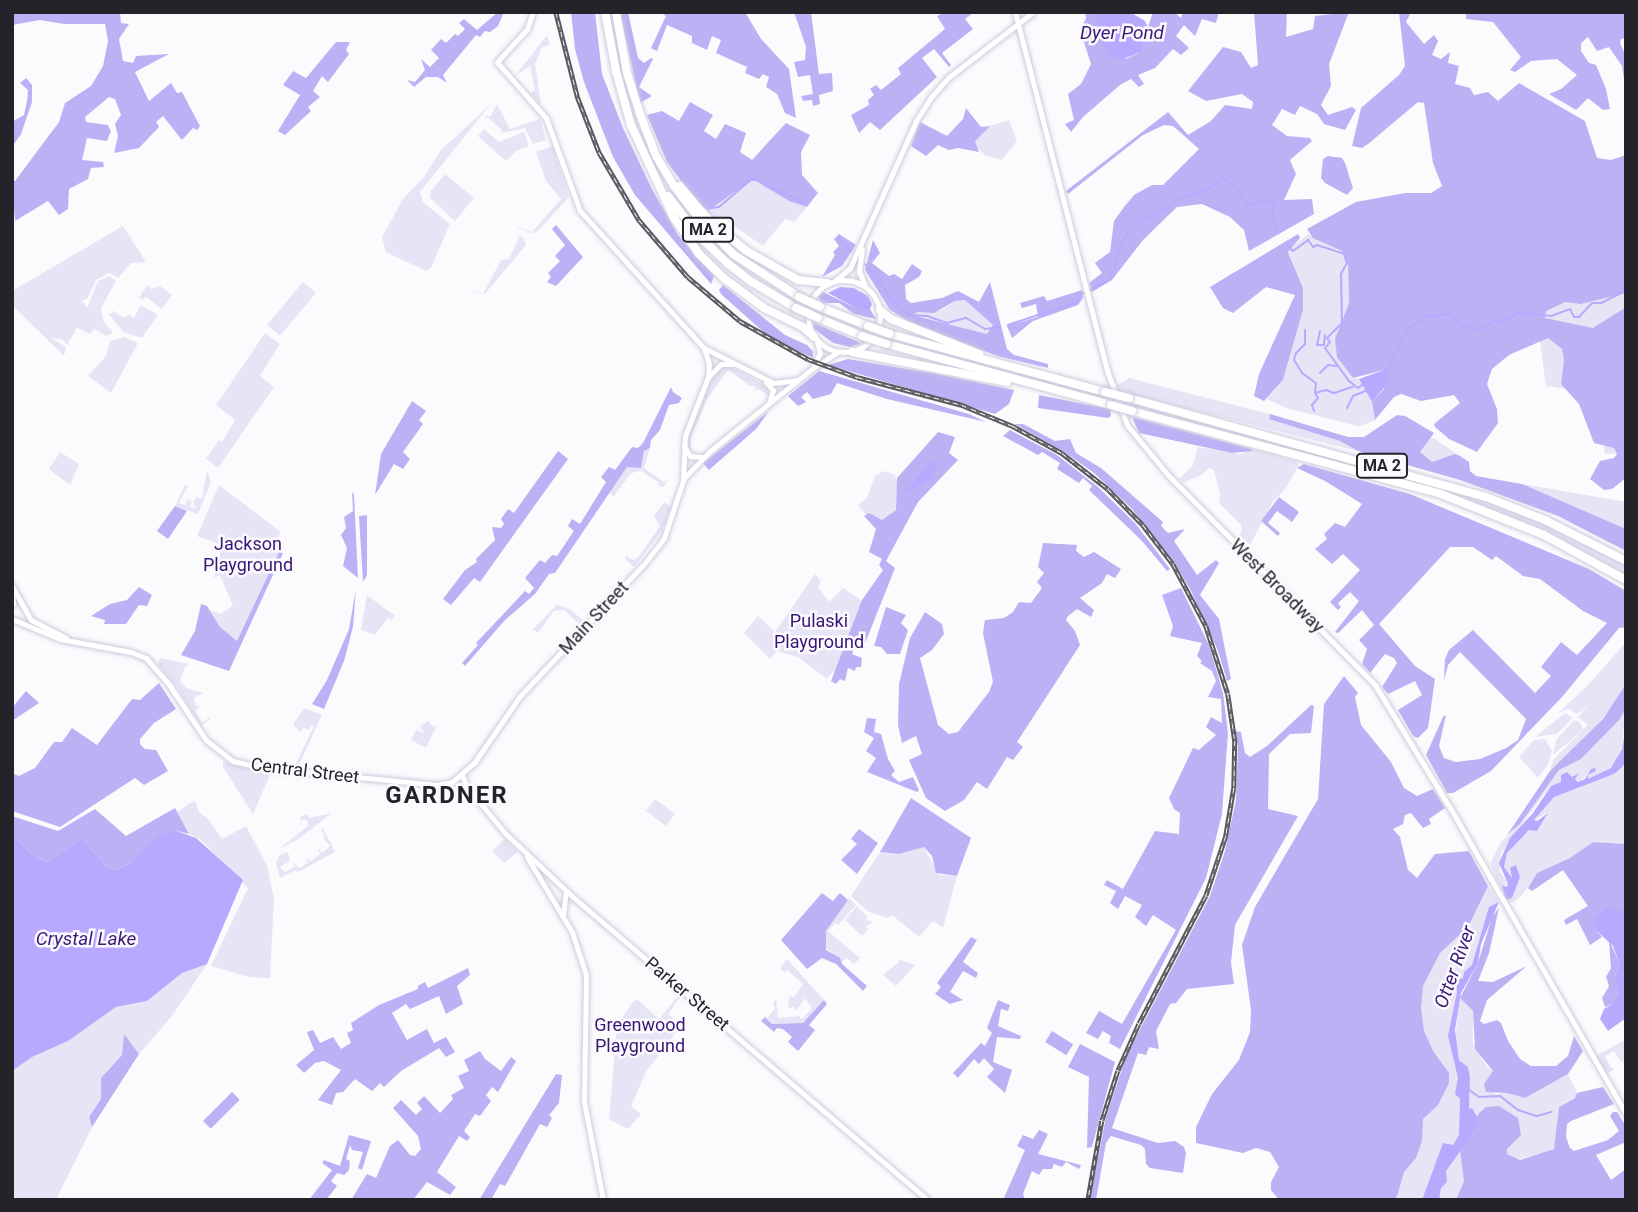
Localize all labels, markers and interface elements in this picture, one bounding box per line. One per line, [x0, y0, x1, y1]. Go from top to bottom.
water label: Dyer Pond [1080, 22, 1164, 44]
road number: MA 2 [682, 218, 734, 242]
road number: MA 2 [1356, 453, 1408, 478]
park label: Jackson Playground [203, 534, 293, 576]
street label: West Broadway [1226, 535, 1328, 637]
street label: Main Street [555, 577, 633, 659]
park label: Pulaski Playground [774, 611, 864, 654]
street label: Central Street [250, 754, 360, 788]
district label: GARDNER [386, 782, 508, 810]
water label: Otter River [1430, 923, 1480, 1011]
water label: Crystal Lake [36, 928, 136, 950]
street label: Parker Street [640, 952, 734, 1036]
park label: Greenwood Playground [594, 1015, 686, 1058]

